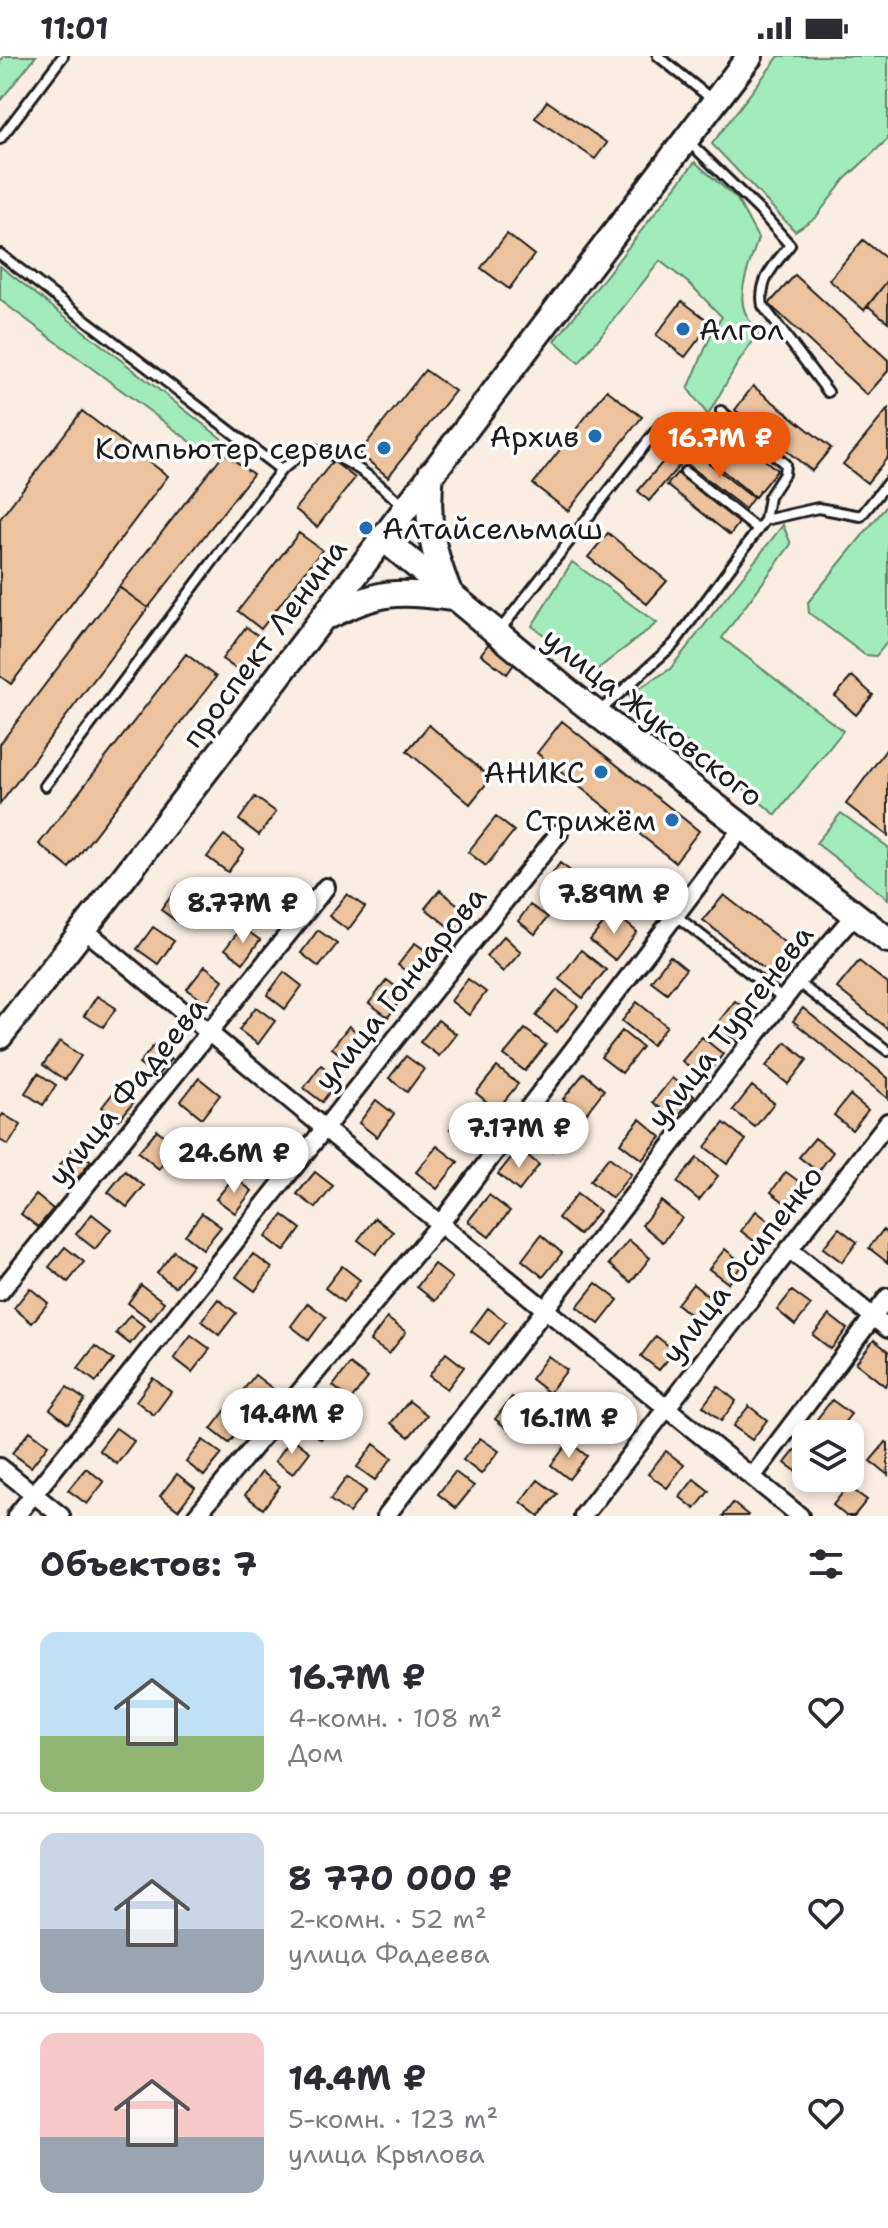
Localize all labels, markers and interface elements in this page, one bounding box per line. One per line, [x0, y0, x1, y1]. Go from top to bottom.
text: 11:01 [40, 8, 109, 49]
place label: Алгол [699, 309, 784, 350]
marker: Алгол [674, 320, 692, 338]
pin: 16.7M ₽ [646, 412, 794, 480]
place label: Архив [489, 416, 579, 457]
text: 16.7M ₽ [667, 420, 773, 455]
marker: Архив [586, 427, 604, 445]
place label: Компьютер сервис [95, 428, 368, 469]
marker: Компьютер сервис [375, 439, 393, 457]
place label: Алтайсельмаш [382, 508, 603, 549]
marker: Алтайсельмаш [357, 519, 375, 537]
street label: проспект Ленина [172, 530, 356, 756]
street label: улица Жуковского [534, 618, 772, 816]
place label: АНИКС [484, 752, 585, 793]
marker: АНИКС [592, 763, 610, 781]
place label: Стрижём [525, 800, 656, 841]
marker: Стрижём [663, 811, 681, 829]
pin: 7.89M ₽ [540, 868, 688, 936]
text: 7.89M ₽ [558, 876, 670, 911]
pin: 8.77M ₽ [169, 877, 317, 945]
street label: улица Гончарова [305, 877, 496, 1099]
text: 8.77M ₽ [187, 885, 299, 920]
street label: улица Тургенева [637, 915, 823, 1136]
street label: улица Фадеева [38, 987, 216, 1194]
pin: 7.17M ₽ [445, 1102, 593, 1170]
text: 7.17M ₽ [467, 1110, 571, 1145]
pin: 24.6M ₽ [160, 1127, 308, 1195]
text: 24.6M ₽ [178, 1135, 290, 1170]
street label: улица Осипенко [652, 1156, 832, 1372]
pin: 14.4M ₽ [218, 1388, 366, 1456]
pin: 16.1M ₽ [495, 1392, 643, 1460]
text: 14.4M ₽ [239, 1396, 345, 1431]
text: 16.1M ₽ [519, 1400, 619, 1435]
map controls [792, 1420, 864, 1492]
button: layers [792, 1420, 864, 1492]
text: Объектов: 7 [40, 1541, 257, 1587]
icon: filters [804, 1542, 848, 1586]
text: 16.7M ₽ [288, 1654, 426, 1700]
icon: home [104, 1664, 200, 1760]
icon: heart [804, 1690, 848, 1734]
text: 4-комн. · 108 m² [288, 1700, 502, 1735]
text: Дом [288, 1735, 343, 1770]
text: 8 770 000 ₽ [288, 1855, 512, 1901]
icon: home [104, 1865, 200, 1961]
icon: heart [804, 1891, 848, 1935]
text: 2-комн. · 52 m² [288, 1901, 487, 1936]
text: улица Фадеева [288, 1936, 490, 1971]
text: 14.4M ₽ [288, 2055, 427, 2101]
icon: home [104, 2065, 200, 2161]
icon: heart [804, 2091, 848, 2135]
text: 5-комн. · 123 m² [288, 2101, 498, 2136]
text: улица Крылова [288, 2136, 485, 2171]

